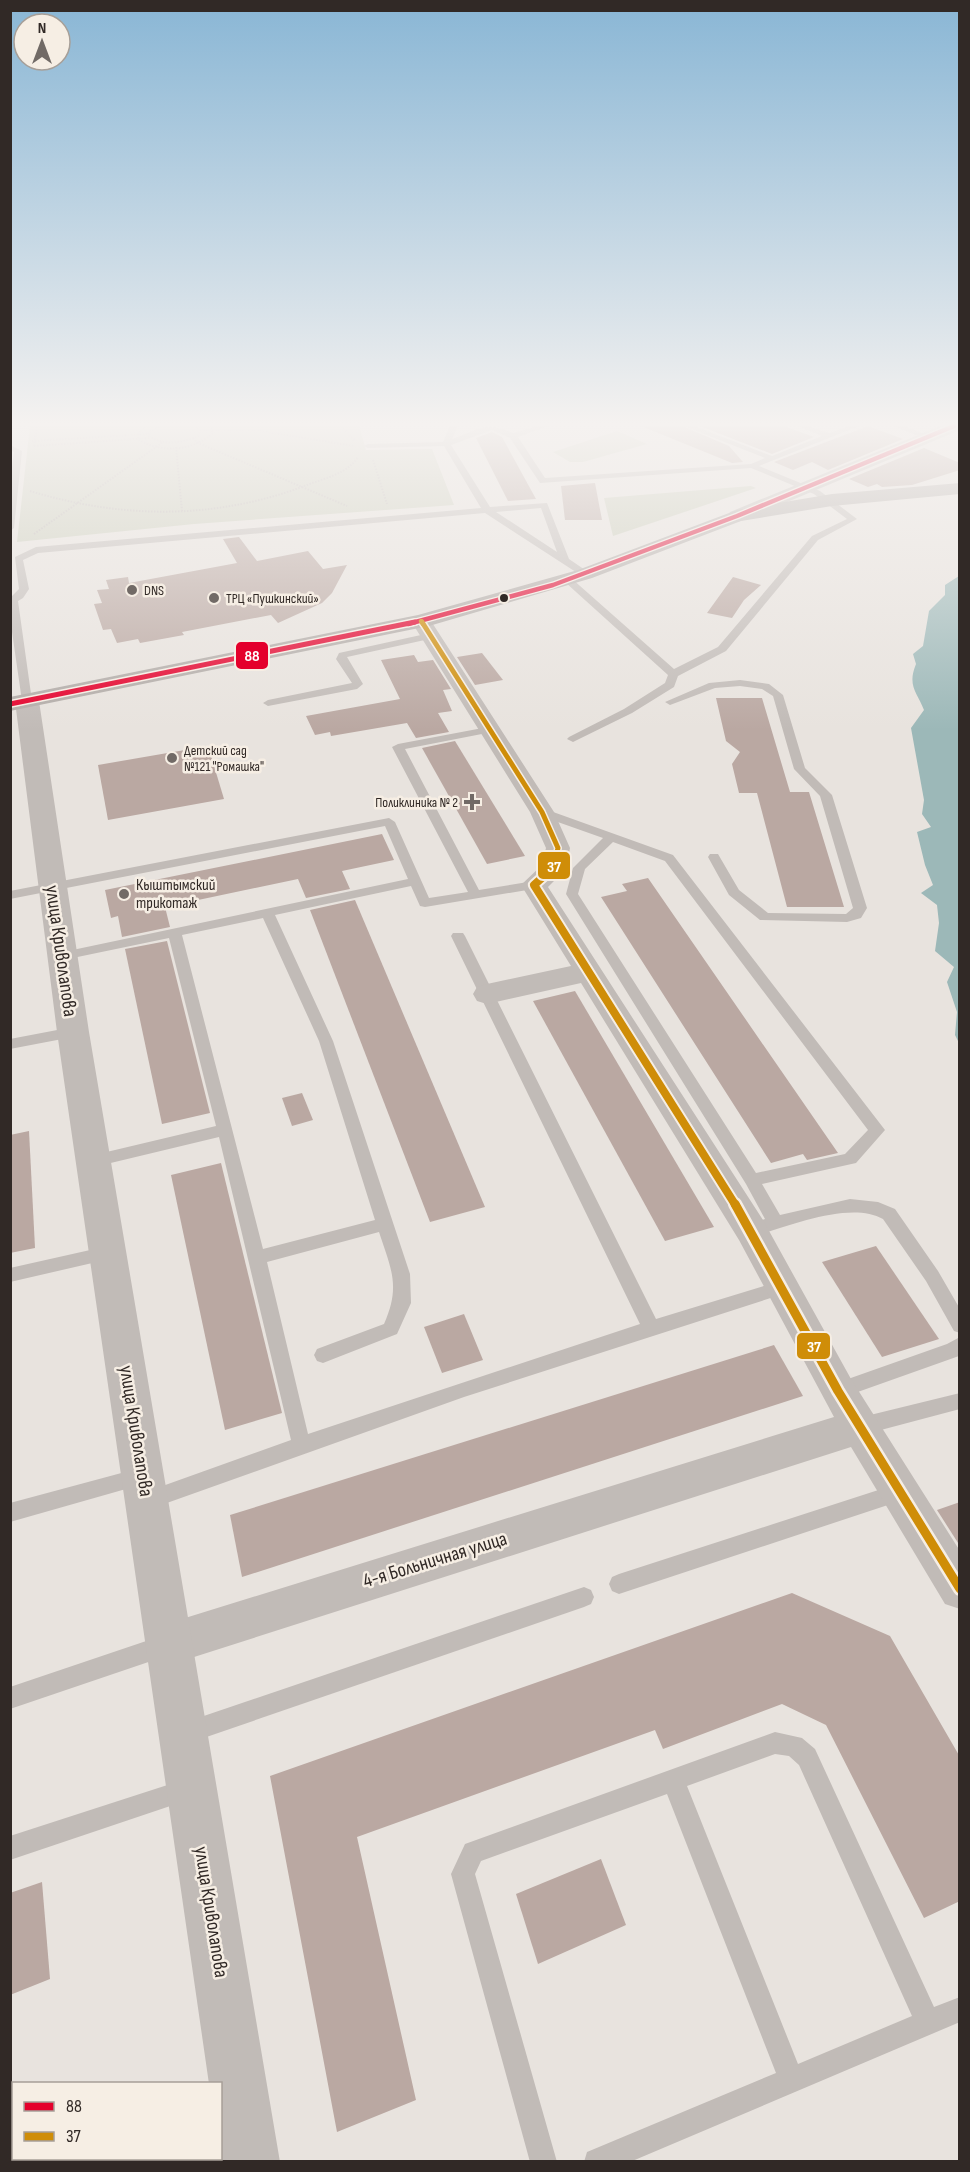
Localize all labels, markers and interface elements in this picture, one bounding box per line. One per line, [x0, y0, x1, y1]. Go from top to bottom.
north arrow [12, 12, 72, 72]
text: N [38, 19, 46, 38]
place label: DNS [144, 582, 164, 599]
marker: DNS [125, 583, 139, 597]
place label: ТРЦ «Пушкинский» [226, 590, 319, 607]
marker: ТРЦ «Пушкинский» [207, 591, 221, 605]
unlabelled marker [498, 592, 510, 604]
line badge: 88 [235, 641, 269, 670]
text: 88 [244, 647, 260, 666]
place label: Детский сад №121 "Ромашка" [184, 742, 264, 775]
marker: Детский сад №121 "Ромашка" [165, 751, 179, 765]
marker: Поликлиника № 2 [463, 793, 481, 811]
place label: Поликлиника № 2 [375, 794, 458, 811]
line badge: 37 [537, 851, 571, 880]
text: 37 [547, 858, 561, 877]
place label: Кыштымский трикотаж [136, 876, 215, 913]
street label: улица Криволапова [40, 884, 82, 1018]
marker: Кыштымский трикотаж [117, 887, 131, 901]
line badge: 37 [796, 1332, 831, 1360]
text: 37 [807, 1338, 821, 1357]
street label: улица Криволапова [114, 1364, 158, 1498]
street label: 4-я Больничная улица [360, 1527, 510, 1593]
street label: улица Криволапова [189, 1845, 233, 1979]
legend [12, 2082, 222, 2160]
text: 88 [66, 2096, 82, 2117]
text: 37 [66, 2126, 82, 2147]

